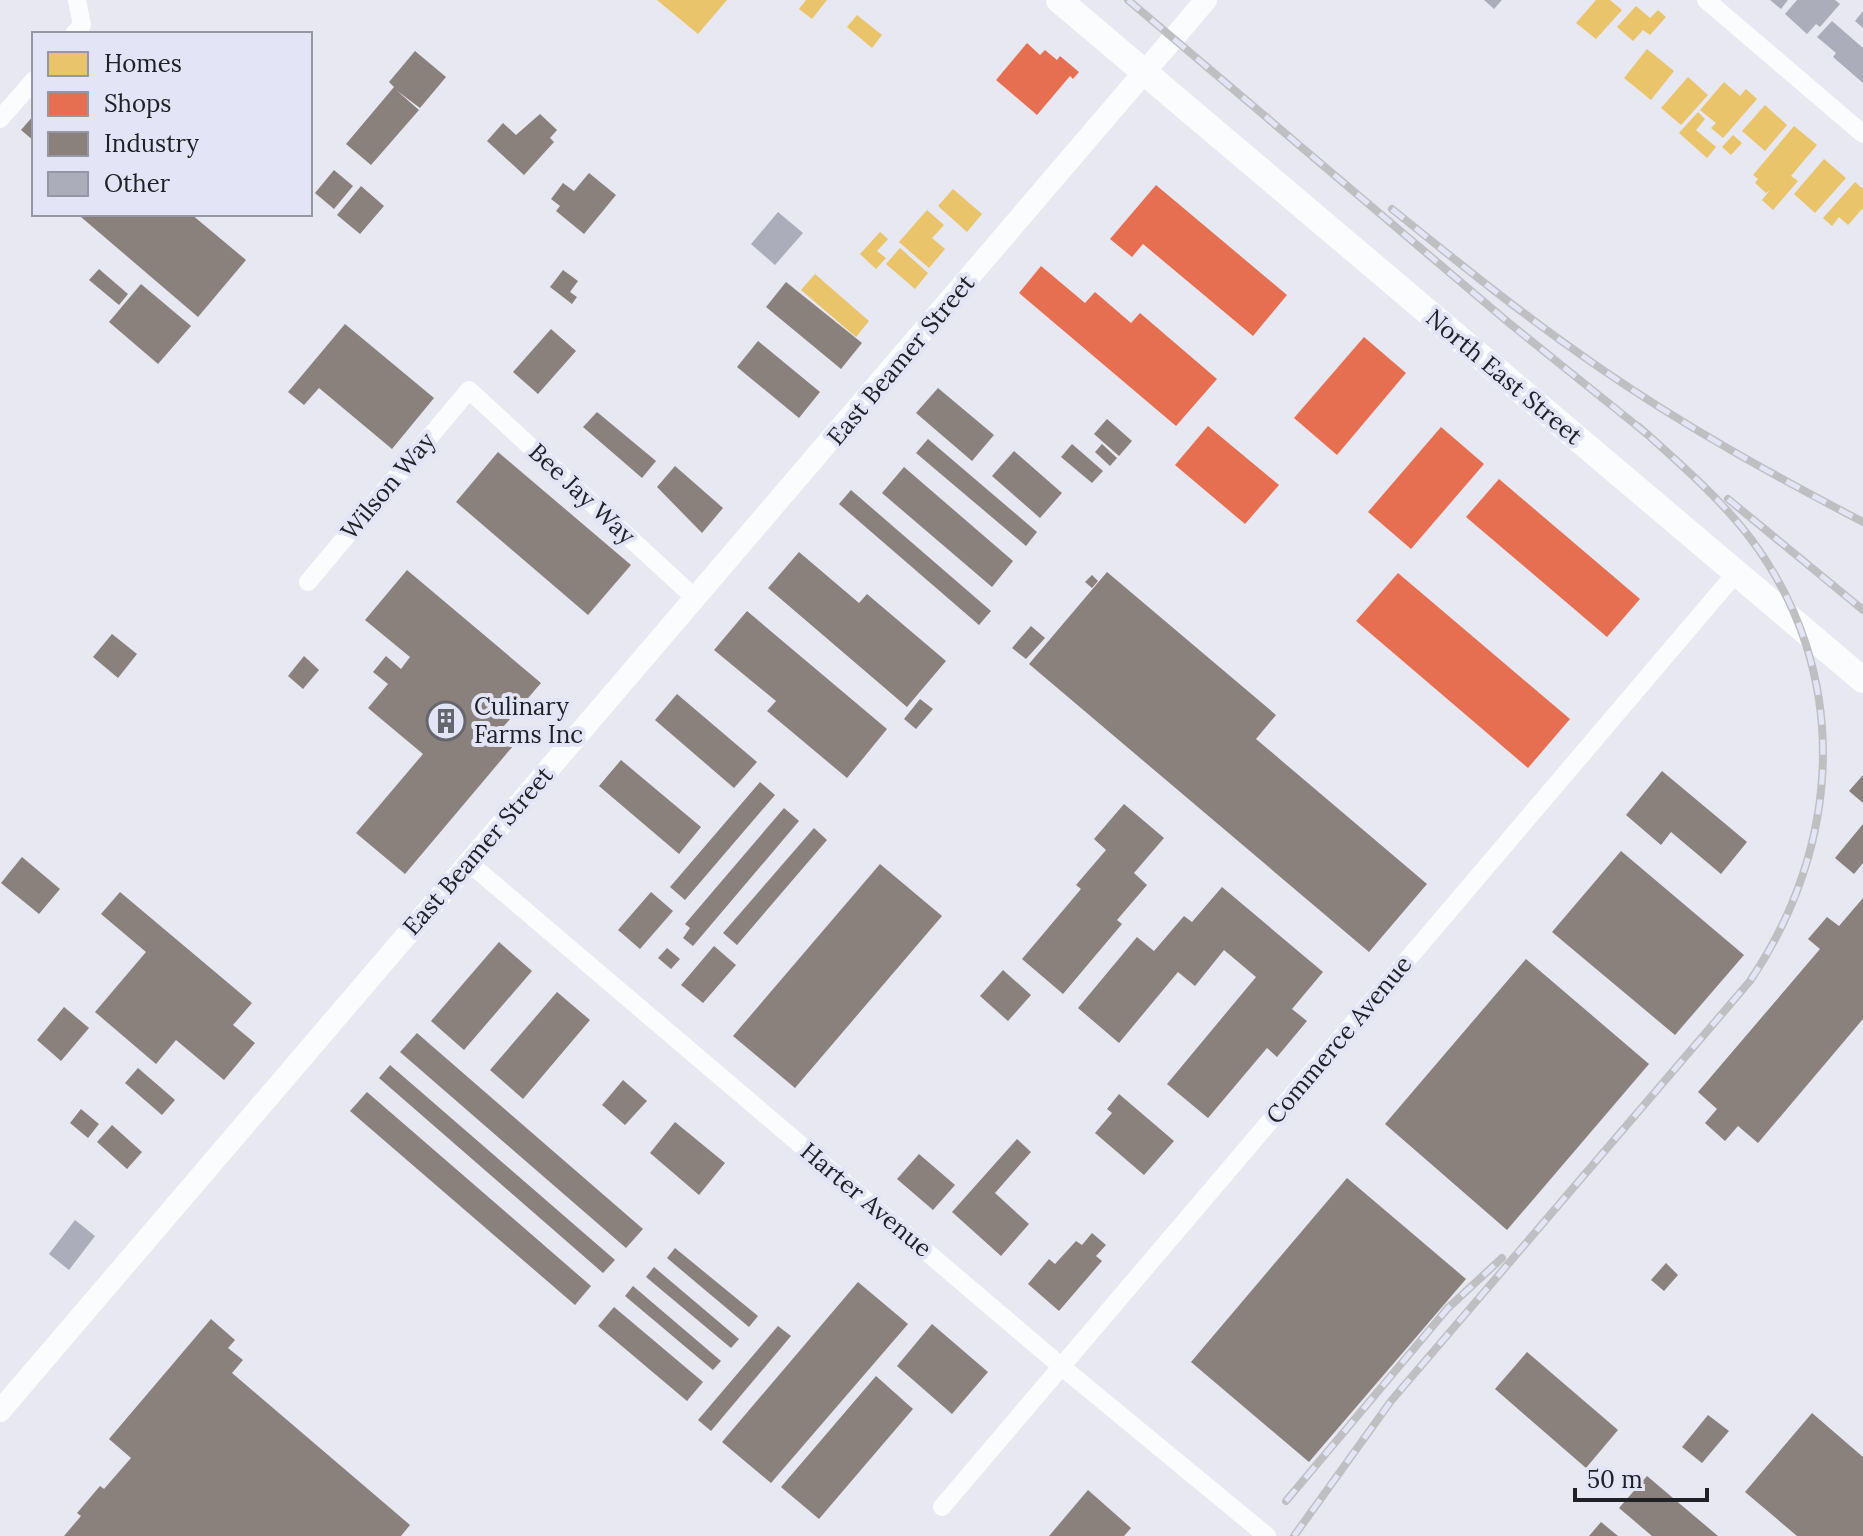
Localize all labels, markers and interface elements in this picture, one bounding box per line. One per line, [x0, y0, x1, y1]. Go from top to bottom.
legend [32, 32, 312, 216]
text: Homes [104, 48, 182, 79]
text: Shops [104, 88, 171, 119]
text: Industry [104, 128, 199, 159]
text: Other [104, 168, 171, 199]
street label: East Beamer Street [820, 267, 982, 451]
street label: North East Street [1420, 302, 1589, 452]
street label: Wilson Way [334, 425, 442, 546]
street label: Bee Jay Way [523, 436, 642, 551]
place label: Culinary Farms Inc [474, 691, 583, 750]
building icon: Culinary Farms Inc [425, 700, 467, 742]
street label: East Beamer Street [396, 759, 560, 941]
street label: Commerce Avenue [1259, 949, 1418, 1130]
street label: Harter Avenue [794, 1136, 938, 1264]
scale bar [1575, 1452, 1707, 1502]
text: 50 m [1587, 1464, 1643, 1495]

